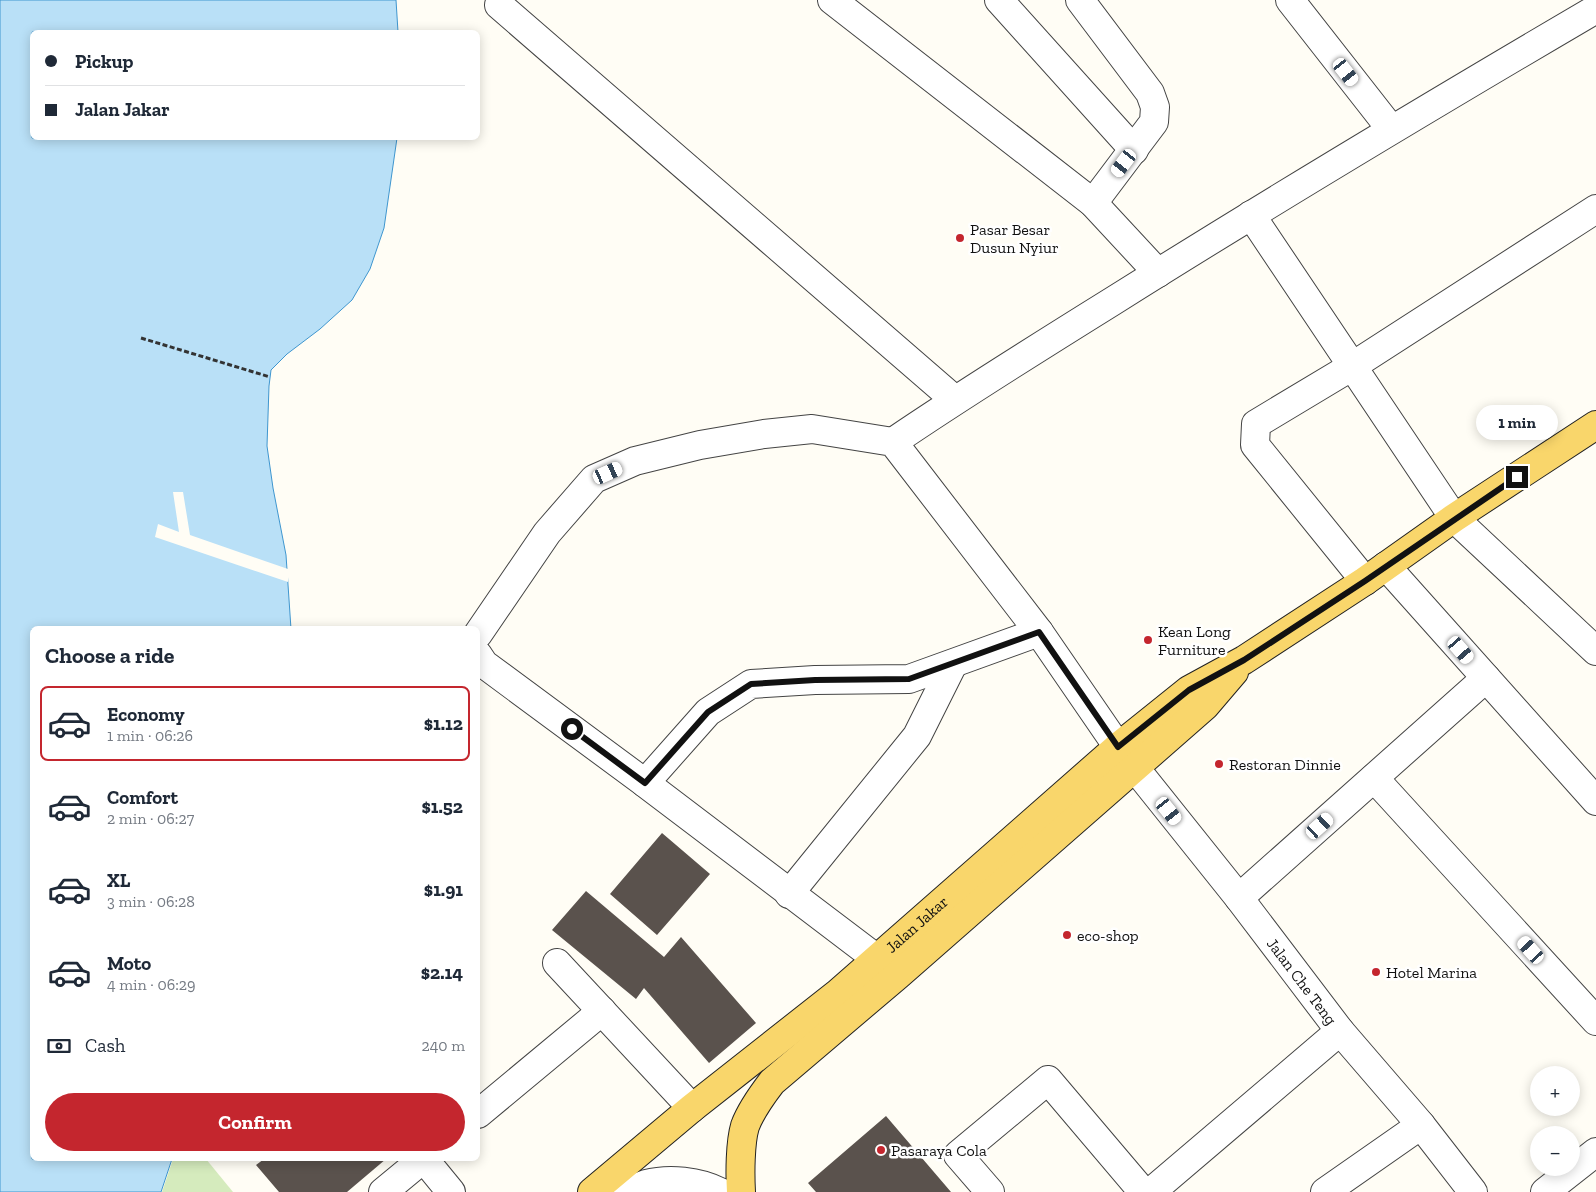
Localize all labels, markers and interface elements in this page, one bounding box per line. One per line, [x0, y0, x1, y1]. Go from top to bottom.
text: Pickup [75, 50, 133, 73]
car [1330, 56, 1361, 88]
text: Jalan Jakar [75, 98, 170, 121]
car [1108, 147, 1139, 179]
place label: Pasar Besar Dusun Nyiur [970, 220, 1059, 257]
marker: Pasar Besar Dusun Nyiur [954, 232, 966, 244]
callout: 1 min [1476, 404, 1558, 440]
text: 1 min [1498, 413, 1536, 432]
car [591, 460, 624, 486]
route end [1506, 466, 1528, 488]
place label: Kean Long Furniture [1158, 622, 1231, 659]
marker: Kean Long Furniture [1142, 634, 1154, 646]
car [1445, 634, 1476, 666]
text: Choose a ride [45, 642, 175, 669]
icon: car [47, 701, 92, 746]
text: Economy [107, 703, 185, 726]
text: $1.12 [424, 712, 463, 735]
route start [561, 718, 583, 740]
text: 1 min · 06:26 [107, 726, 193, 745]
place label: Restoran Dinnie [1229, 755, 1341, 774]
marker: Restoran Dinnie [1213, 758, 1225, 770]
icon: car [47, 784, 92, 829]
text: Comfort [107, 786, 178, 809]
text: $1.52 [422, 795, 463, 818]
car [1153, 795, 1184, 827]
text: 2 min · 06:27 [107, 809, 194, 828]
car [1303, 810, 1336, 842]
icon: car [47, 867, 92, 912]
text: XL [107, 869, 130, 892]
text: $1.91 [424, 878, 463, 901]
street label: Jalan Jakar [882, 891, 952, 956]
text: 3 min · 06:28 [107, 892, 195, 911]
place label: eco-shop [1077, 926, 1139, 945]
marker: eco-shop [1061, 929, 1073, 941]
street label: Jalan Che Teng [1263, 934, 1341, 1029]
car [1515, 934, 1546, 966]
icon: car [47, 950, 92, 995]
text: Moto [107, 952, 151, 975]
text: $2.14 [421, 961, 463, 984]
place label: Hotel Marina [1386, 963, 1477, 982]
marker: Hotel Marina [1370, 966, 1382, 978]
text: 4 min · 06:29 [107, 975, 196, 994]
icon: cash [45, 1032, 73, 1060]
text: Cash [85, 1034, 125, 1057]
text: 240 m [421, 1036, 465, 1055]
map controls [1530, 1066, 1580, 1176]
button: + [1530, 1066, 1580, 1116]
button: Confirm [45, 1093, 465, 1151]
button: − [1530, 1126, 1580, 1176]
place label: Pasaraya Cola [891, 1141, 987, 1160]
marker: Pasaraya Cola [875, 1144, 887, 1156]

